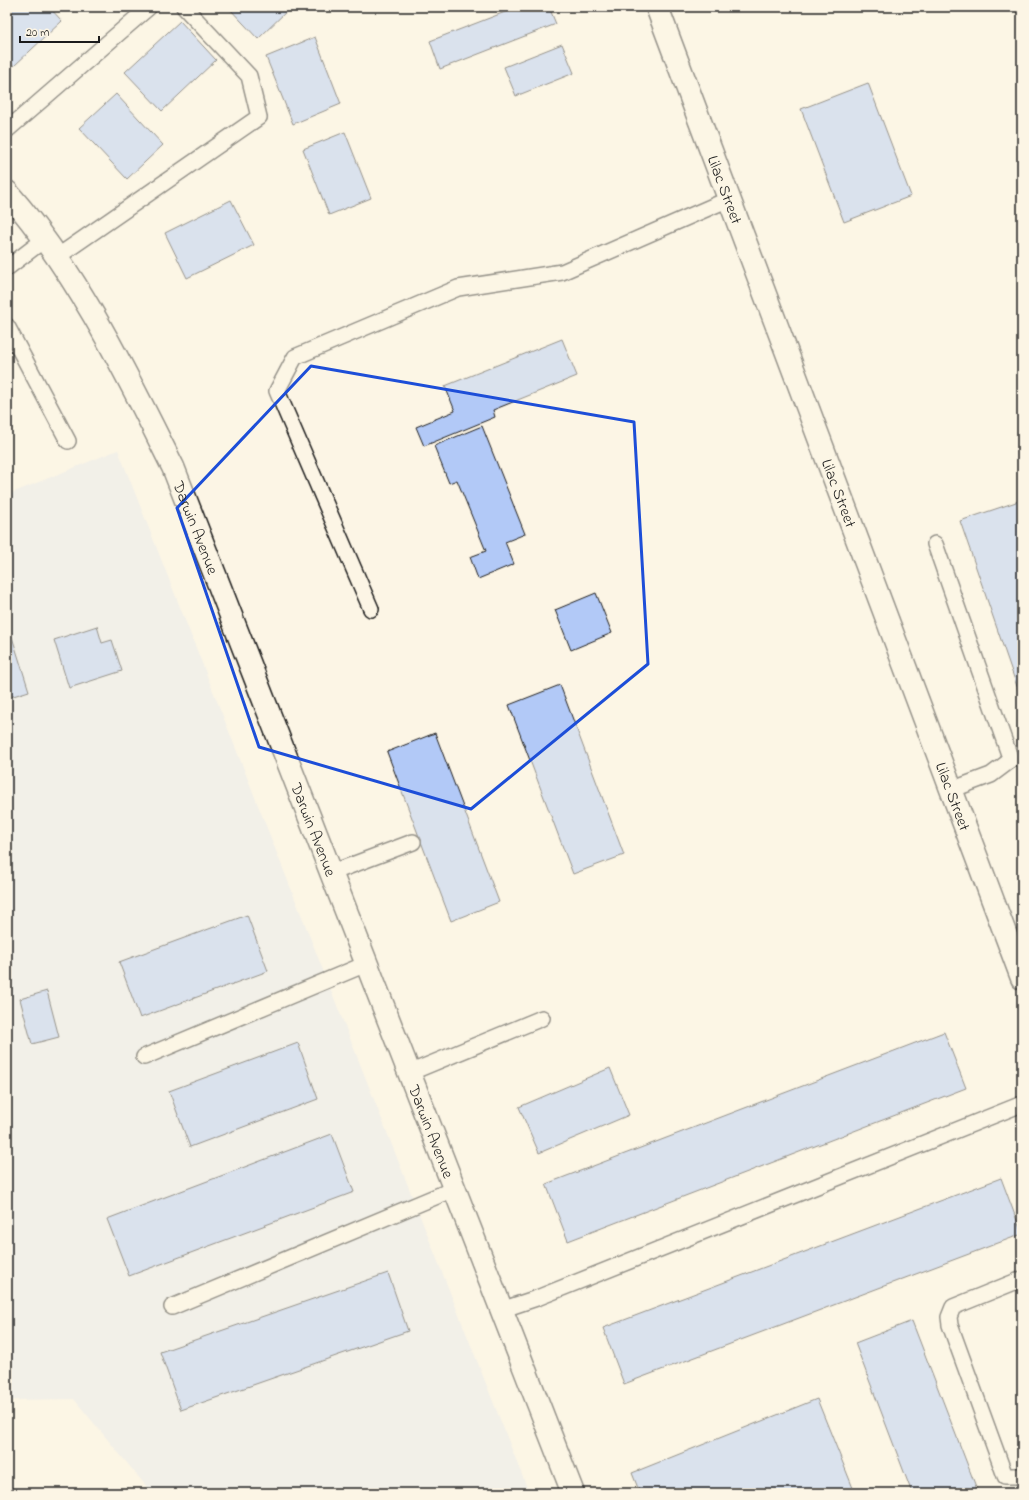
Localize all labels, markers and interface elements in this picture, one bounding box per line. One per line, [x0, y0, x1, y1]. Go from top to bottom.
scale bar [20, 18, 99, 44]
text: 20 m [26, 24, 49, 42]
street label: Lilac Street [700, 152, 748, 229]
street label: Lilac Street [814, 456, 862, 532]
street label: Darwin Avenue [165, 477, 224, 579]
street label: Lilac Street [928, 759, 976, 835]
street label: Darwin Avenue [283, 779, 342, 881]
street label: Darwin Avenue [401, 1081, 459, 1183]

